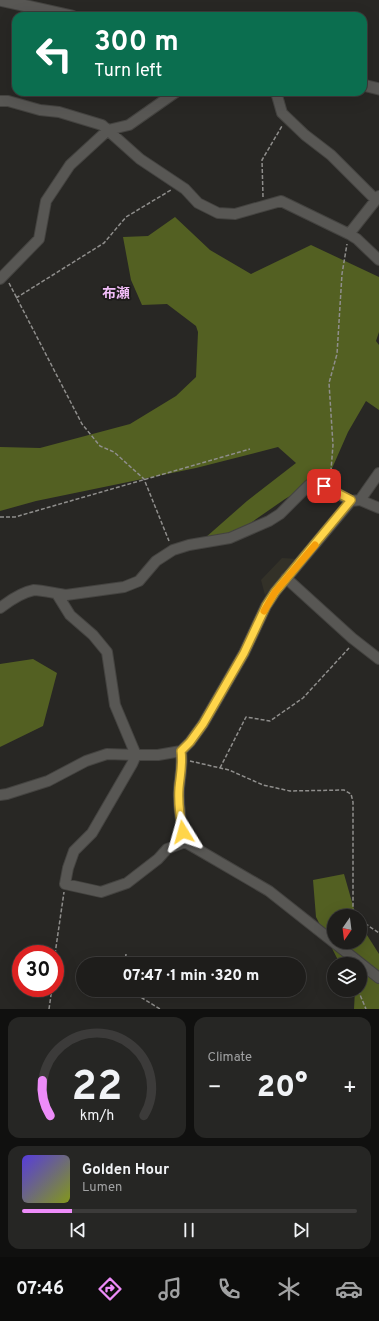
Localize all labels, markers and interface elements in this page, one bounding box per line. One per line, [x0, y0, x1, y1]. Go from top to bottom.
text: 300 m [94, 25, 179, 61]
icon: left [28, 28, 80, 80]
text: Turn left [94, 60, 162, 83]
district label: 布瀬 [102, 286, 130, 303]
pin [307, 469, 341, 503]
icon: arrive [313, 475, 335, 497]
position arrow [162, 811, 204, 853]
north arrow [327, 909, 367, 949]
map controls [327, 909, 367, 997]
speed limit sign: 30 [12, 945, 64, 997]
button: layers [327, 957, 367, 997]
text: 07:47 · 1 min · 320 m [123, 967, 259, 986]
text: Climate [208, 1050, 252, 1066]
text: 22 [71, 1061, 122, 1114]
text: 20° [257, 1070, 308, 1107]
text: − [208, 1075, 222, 1102]
text: + [343, 1075, 357, 1102]
text: km/h [79, 1106, 114, 1124]
text: Golden Hour [82, 1161, 169, 1180]
text: Lumen [82, 1180, 122, 1196]
icon: previous [67, 1219, 89, 1241]
icon: pause [178, 1219, 200, 1241]
icon: next [290, 1219, 312, 1241]
icon: directions [96, 1275, 124, 1303]
icon: music [156, 1275, 184, 1303]
icon: phone [215, 1275, 243, 1303]
icon: climate [275, 1275, 303, 1303]
icon: car [335, 1275, 363, 1303]
text: 07:46 [16, 1278, 64, 1301]

